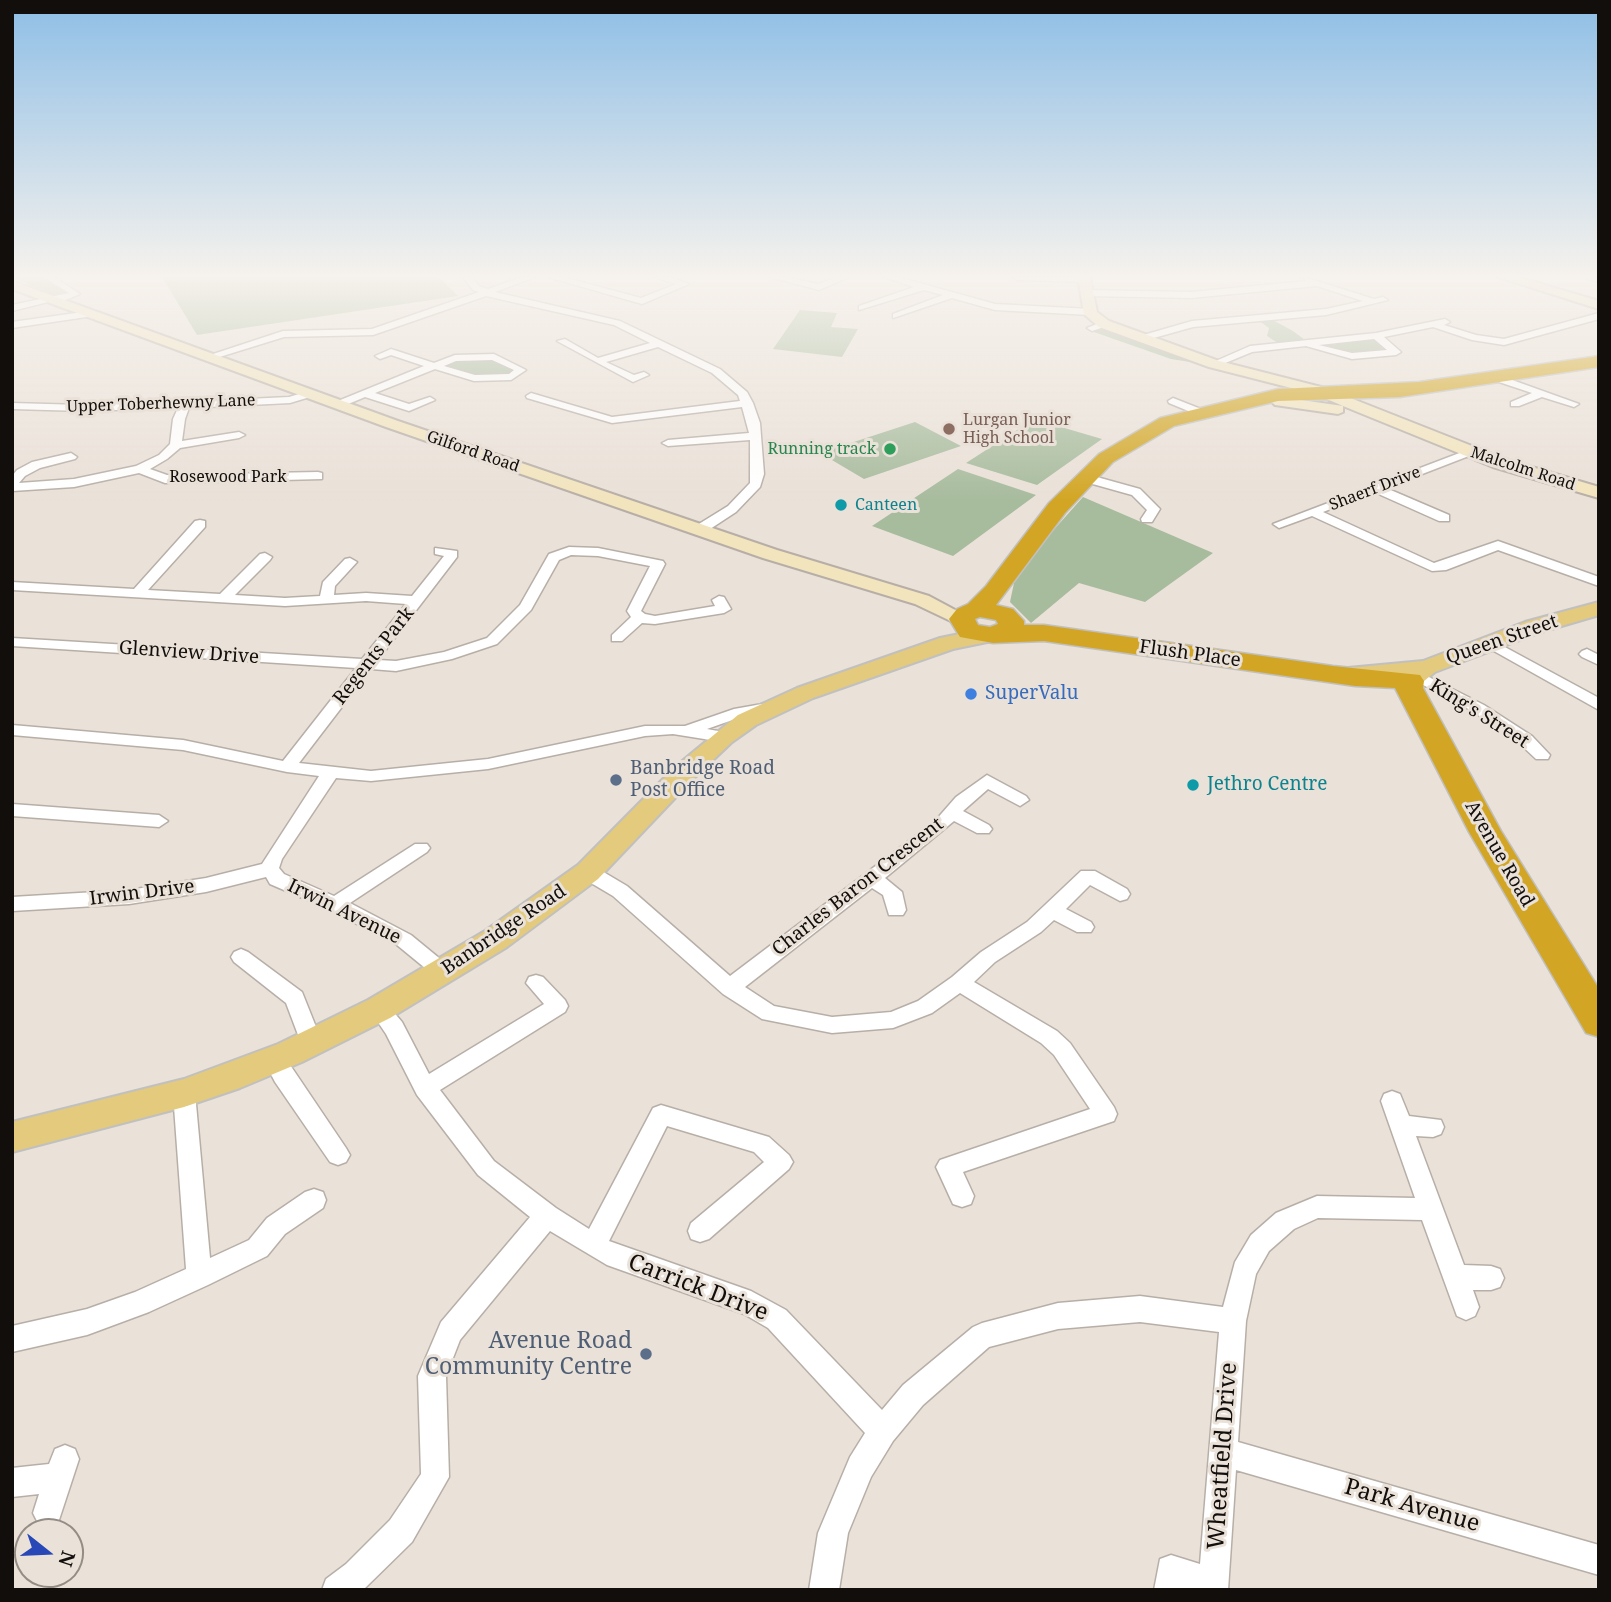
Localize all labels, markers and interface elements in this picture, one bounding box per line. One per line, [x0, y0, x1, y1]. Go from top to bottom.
street label: Upper Toberhewny Lane [66, 391, 256, 417]
place label: Lurgan Junior High School [963, 410, 1071, 448]
marker: Lurgan Junior High School [941, 421, 957, 437]
street label: Gilford Road [424, 427, 522, 477]
place label: Running track [767, 439, 876, 459]
marker: Running track [882, 441, 898, 457]
street label: Malcolm Road [1468, 443, 1578, 495]
street label: Shaerf Drive [1327, 463, 1423, 515]
street label: Rosewood Park [169, 467, 287, 487]
place label: Canteen [855, 495, 917, 515]
marker: Canteen [833, 497, 849, 513]
street label: Regents Park [329, 603, 419, 709]
street label: Queen Street [1443, 610, 1561, 670]
street label: Flush Place [1138, 636, 1242, 672]
street label: Glenview Drive [118, 637, 260, 669]
street label: King's Street [1425, 675, 1533, 753]
place label: SuperValu [985, 683, 1079, 705]
marker: SuperValu [963, 686, 979, 702]
place label: Banbridge Road Post Office [630, 758, 775, 802]
marker: Banbridge Road Post Office [608, 772, 624, 788]
place label: Jethro Centre [1207, 774, 1327, 796]
marker: Jethro Centre [1185, 777, 1201, 793]
street label: Avenue Road [1459, 797, 1539, 911]
street label: Charles Baron Crescent [768, 813, 948, 961]
street label: Irwin Drive [88, 875, 196, 911]
street label: Irwin Avenue [284, 875, 404, 949]
street label: Banbridge Road [438, 880, 570, 980]
street label: Carrick Drive [624, 1249, 772, 1327]
place label: Avenue Road Community Centre [425, 1327, 632, 1381]
marker: Avenue Road Community Centre [638, 1346, 654, 1362]
street label: Wheatfield Drive [1203, 1362, 1243, 1550]
street label: Park Avenue [1341, 1474, 1483, 1538]
north arrow [14, 1518, 84, 1588]
text: N [52, 1548, 82, 1570]

